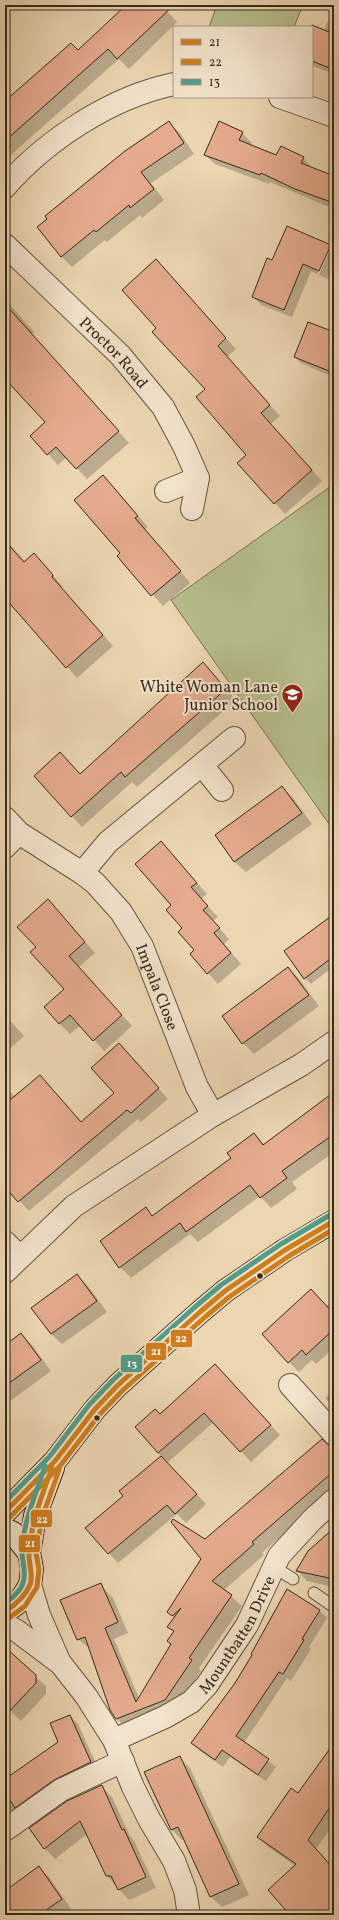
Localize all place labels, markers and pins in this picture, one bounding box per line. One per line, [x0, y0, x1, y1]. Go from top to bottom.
place label: White Woman Lane Junior School [140, 677, 278, 717]
school or university icon: White Woman Lane Junior School [280, 682, 306, 715]
unlabelled marker [255, 1271, 265, 1281]
unlabelled marker [92, 1413, 102, 1423]

